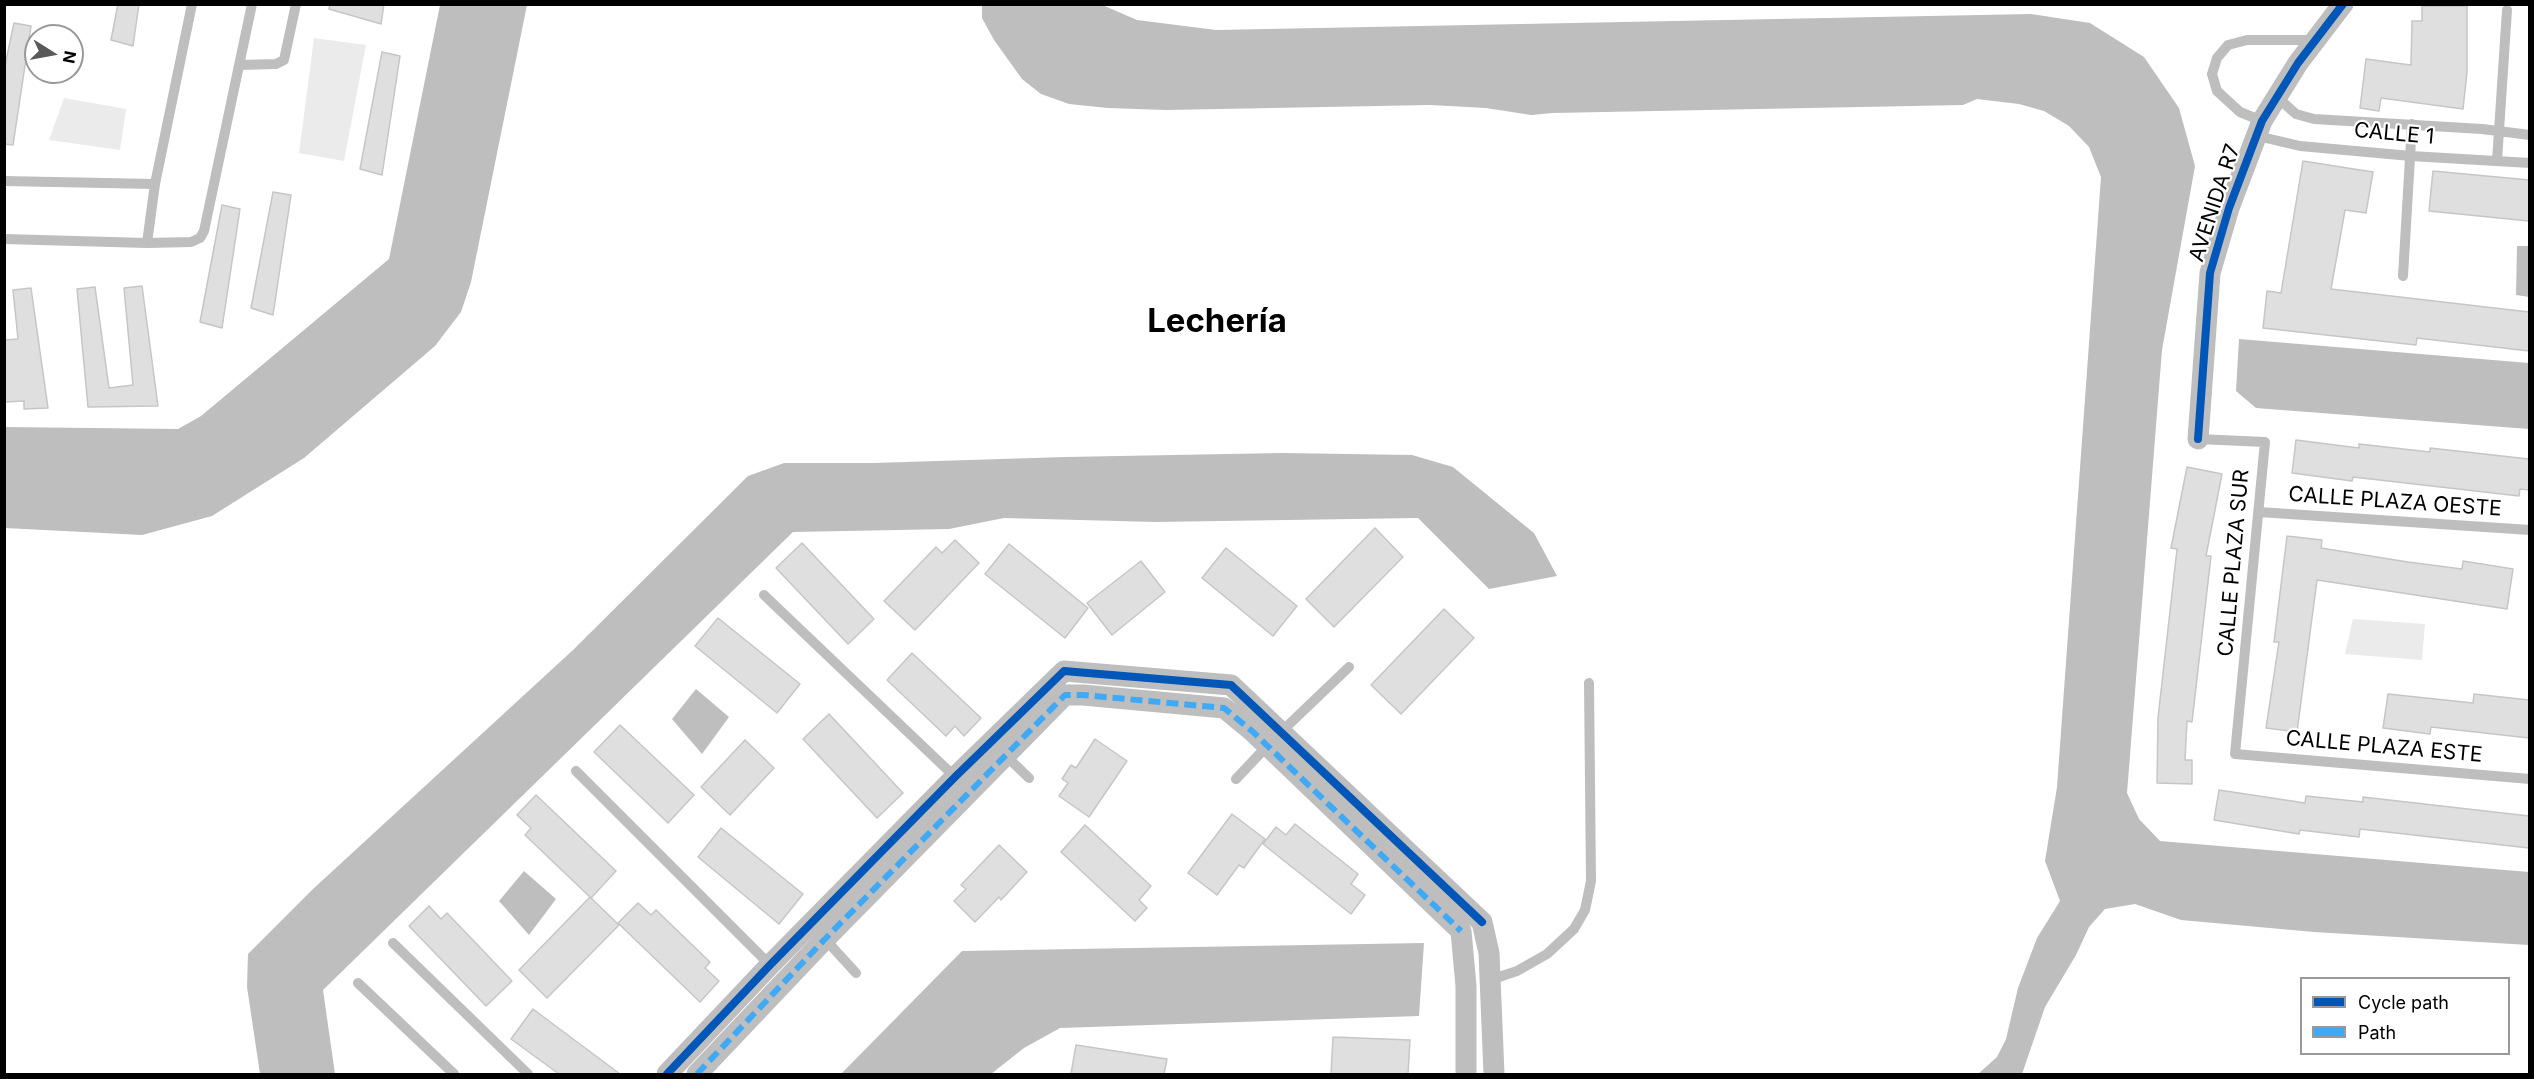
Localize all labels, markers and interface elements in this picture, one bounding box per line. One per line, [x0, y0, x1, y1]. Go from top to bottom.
north arrow [24, 24, 84, 84]
text: N [59, 49, 81, 65]
street label: CALLE 1 [2353, 118, 2435, 150]
street label: AVENIDA R7 [2184, 141, 2246, 265]
district label: Lechería [1147, 302, 1287, 342]
street label: CALLE PLAZA SUR [2213, 468, 2255, 658]
street label: CALLE PLAZA OESTE [2288, 482, 2502, 522]
street label: CALLE PLAZA ESTE [2285, 726, 2483, 768]
legend [2300, 977, 2510, 1055]
text: Cycle path [2358, 992, 2449, 1013]
text: Path [2358, 1022, 2396, 1043]

